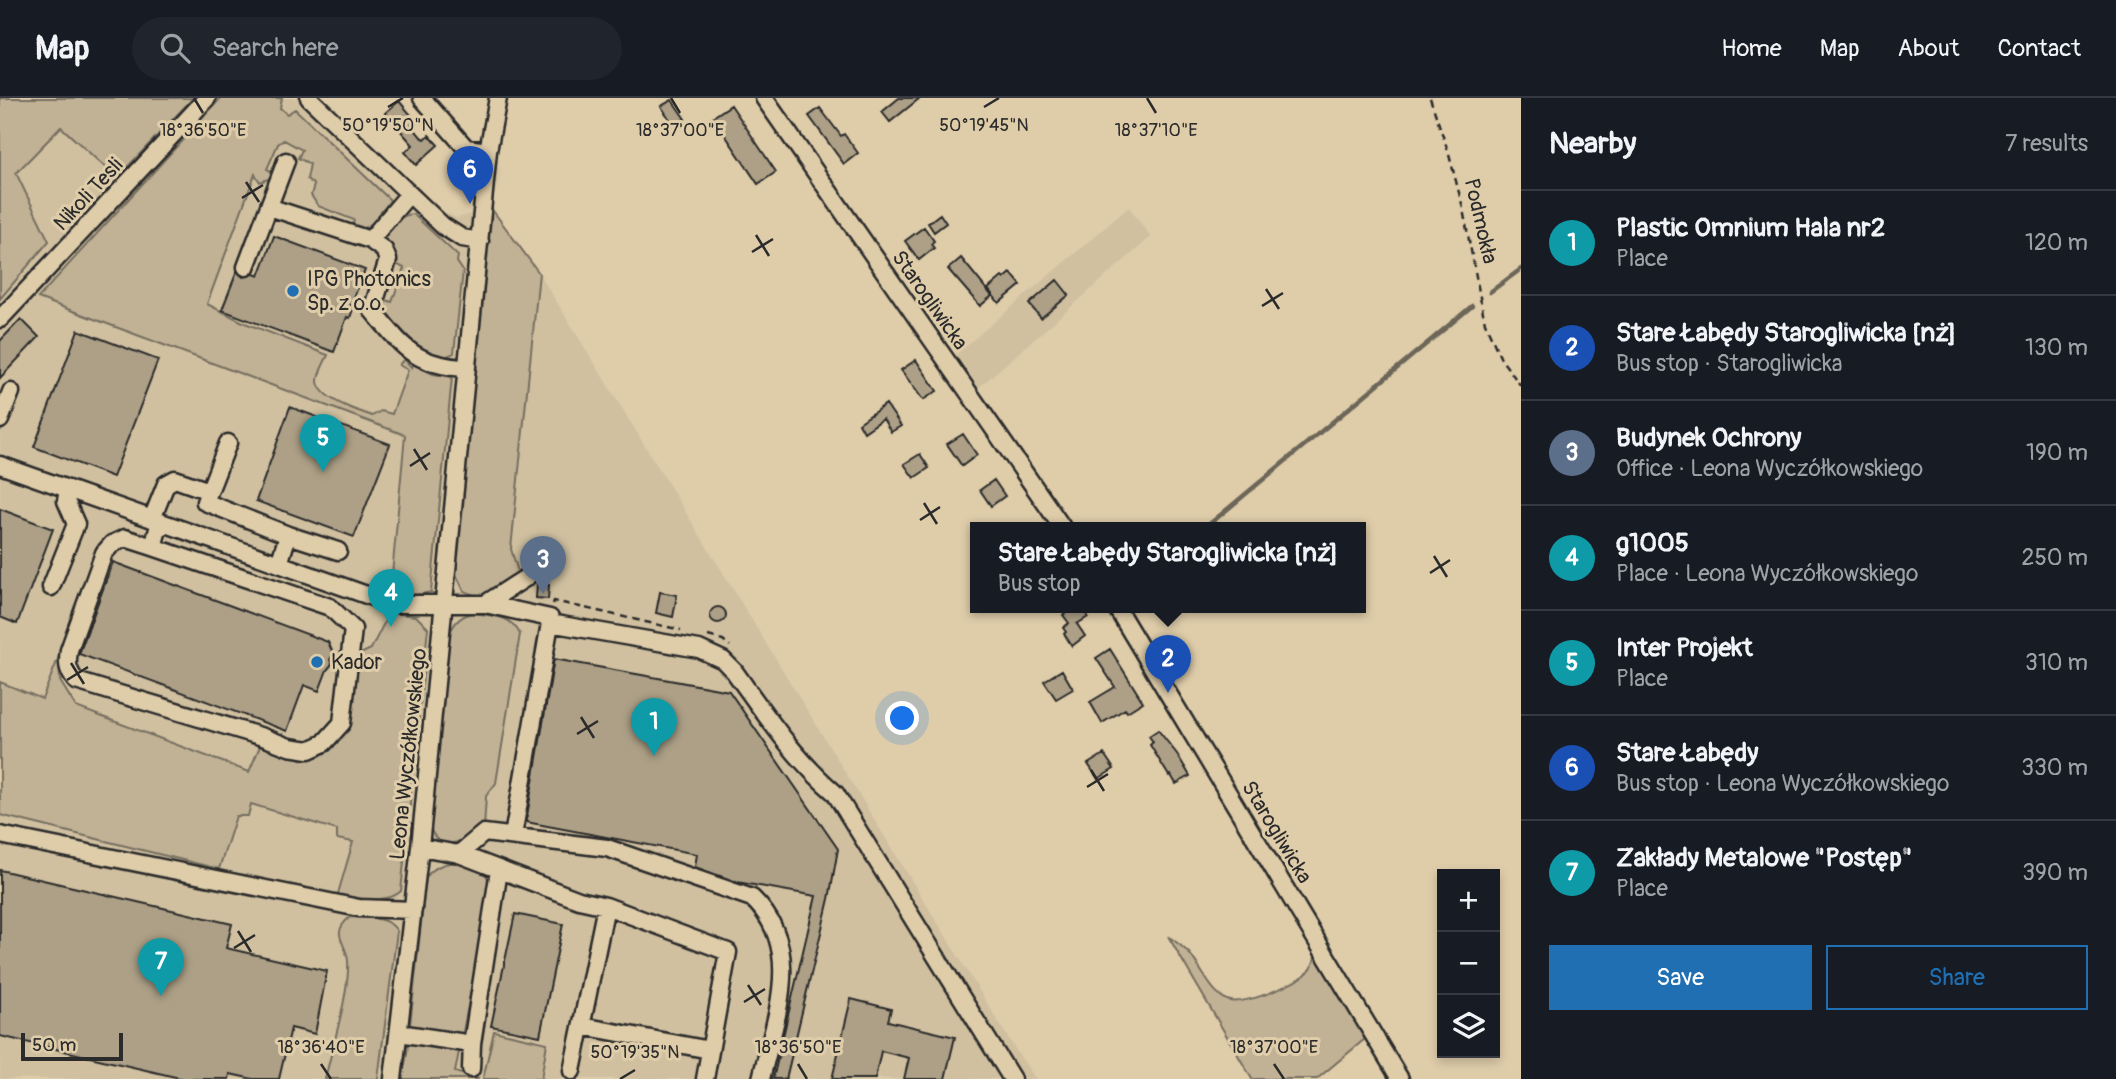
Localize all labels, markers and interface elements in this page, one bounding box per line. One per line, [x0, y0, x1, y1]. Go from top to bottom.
search box [132, 17, 622, 80]
text: Map [35, 28, 90, 69]
icon: search [156, 29, 194, 67]
text: Search here [212, 32, 339, 64]
text: Home [1721, 34, 1782, 63]
text: Map [1820, 34, 1860, 63]
text: About [1898, 34, 1960, 63]
text: Contact [1998, 34, 2081, 63]
text: 50°19'50"N [342, 114, 434, 137]
text: 50°19'45"N [939, 114, 1029, 137]
text: 18°36'50"E [160, 119, 246, 142]
text: 18°37'00"E [636, 119, 724, 142]
text: 18°37'10"E [1114, 119, 1198, 142]
text: Nearby [1549, 125, 1636, 162]
text: 7 results [2005, 129, 2088, 158]
pin: 6 [447, 146, 493, 204]
street label: Nikoli Tesli [48, 152, 129, 237]
street label: Podmokła [1458, 176, 1503, 266]
text: Plastic Omnium Hala nr2 [1616, 212, 1885, 244]
text: 1 [1568, 228, 1577, 257]
text: 120 m [2025, 228, 2088, 257]
text: Place [1616, 244, 1668, 273]
street label: Starogliwicka [885, 245, 974, 355]
place label: IPG Photonics Sp. z o.o. [307, 266, 432, 317]
marker: IPG Photonics Sp. z o.o. [285, 283, 301, 299]
text: Stare Łabędy Starogliwicka [nż] [1616, 317, 1957, 349]
text: 2 [1566, 333, 1578, 362]
text: 130 m [2025, 333, 2088, 362]
text: Bus stop · Starogliwicka [1616, 349, 1842, 378]
pin: 5 [300, 414, 346, 472]
text: Budynek Ochrony [1616, 422, 1801, 454]
text: 3 [1566, 438, 1578, 467]
text: 190 m [2026, 438, 2088, 467]
text: Office · Leona Wyczółkowskiego [1616, 454, 1923, 483]
popup [970, 522, 1366, 613]
text: g1005 [1616, 527, 1689, 559]
pin: 3 [520, 536, 566, 594]
text: Stare Łabędy Starogliwicka [nż] [998, 537, 1338, 569]
text: 4 [1565, 543, 1579, 572]
text: 250 m [2022, 543, 2088, 572]
text: Place · Leona Wyczółkowskiego [1616, 559, 1918, 588]
pin: 4 [368, 569, 414, 627]
text: Bus stop [998, 569, 1081, 598]
text: Inter Projekt [1616, 632, 1753, 664]
pin: 2 [1145, 635, 1191, 693]
street label: Leona Wyczółkowskiego [384, 647, 433, 861]
text: 5 [1566, 648, 1578, 677]
text: 310 m [2025, 648, 2088, 677]
place label: Kador [331, 649, 383, 676]
marker: Kador [309, 654, 325, 670]
text: Place [1616, 664, 1668, 693]
pin: 1 [631, 698, 677, 756]
your location [885, 701, 919, 735]
text: Stare Łabędy [1616, 737, 1758, 769]
text: 6 [1565, 753, 1579, 782]
text: 330 m [2021, 753, 2088, 782]
text: Bus stop · Leona Wyczółkowskiego [1616, 769, 1949, 798]
street label: Starogliwicka [1235, 776, 1318, 889]
text: Zakłady Metalowe "Postęp" [1616, 842, 1912, 874]
text: 7 [1566, 858, 1578, 887]
text: 390 m [2022, 858, 2088, 887]
map controls [1437, 869, 1500, 1058]
button: + [1437, 869, 1500, 932]
text: Place [1616, 874, 1668, 903]
button: − [1437, 932, 1500, 995]
pin: 7 [138, 938, 184, 996]
button: Save [1549, 945, 1812, 1010]
button: Share [1826, 945, 2088, 1010]
button: layers [1437, 995, 1500, 1058]
scale bar [21, 1030, 122, 1062]
text: 50 m [32, 1033, 76, 1057]
text: 18°36'40"E [277, 1036, 365, 1059]
text: 18°36'50"E [755, 1036, 841, 1059]
text: 18°37'00"E [1230, 1036, 1318, 1059]
text: 50°19'35"N [590, 1041, 680, 1064]

